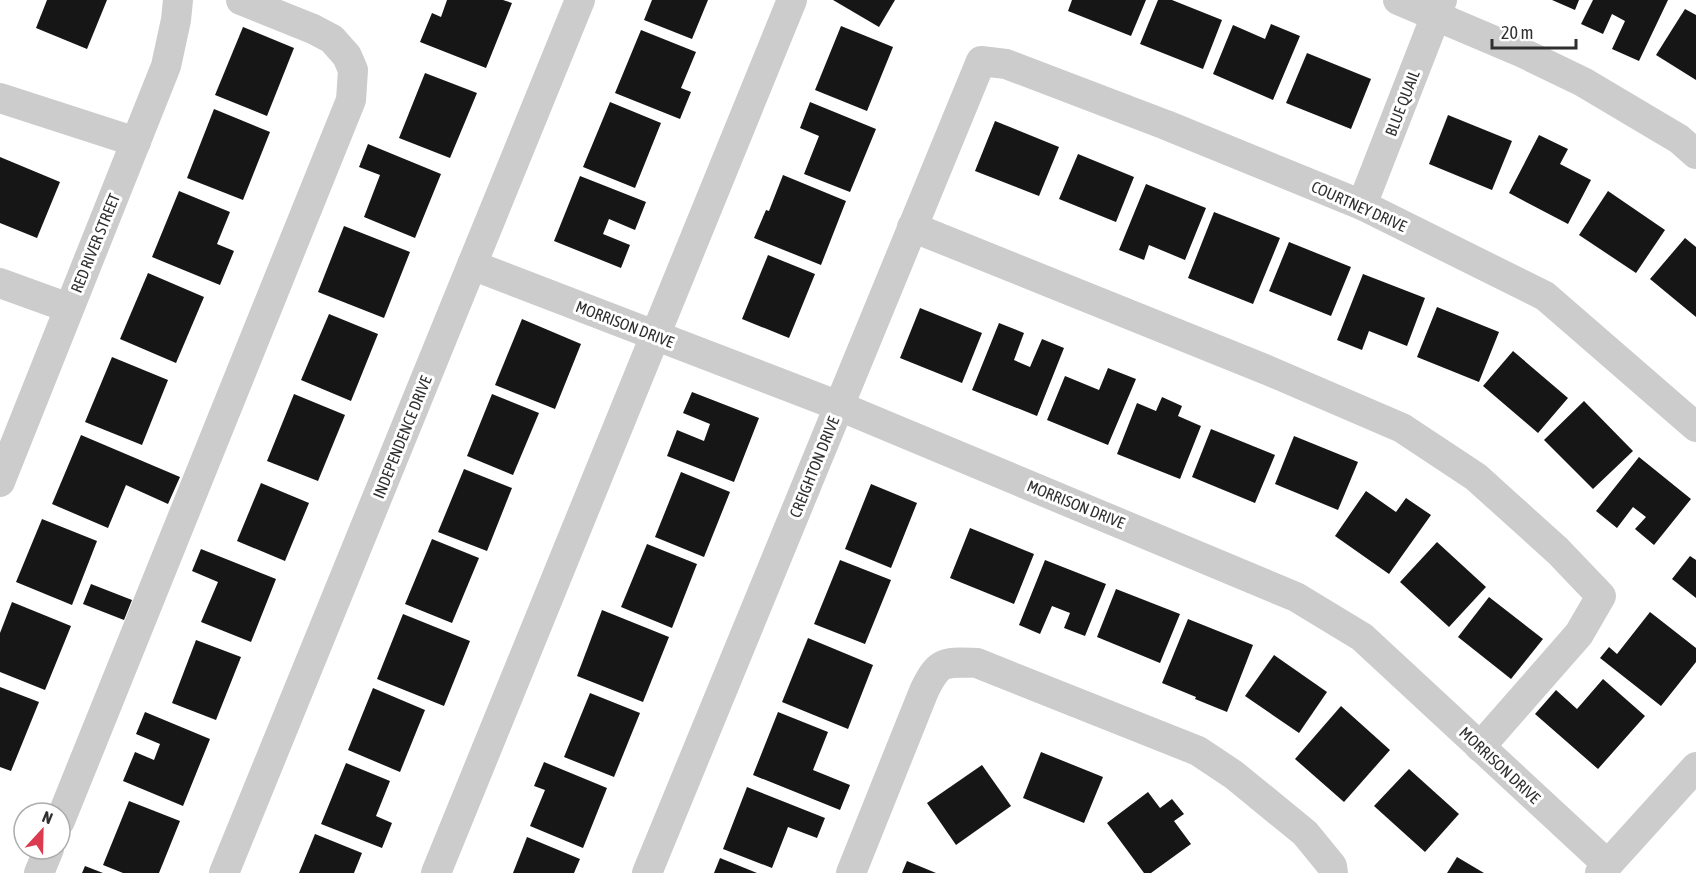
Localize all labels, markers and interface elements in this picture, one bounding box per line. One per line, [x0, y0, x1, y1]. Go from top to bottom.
scale bar [1492, 12, 1576, 50]
text: 20 m [1501, 22, 1533, 43]
street label: BLUE QUAIL [1381, 67, 1423, 138]
street label: COURTNEY DRIVE [1309, 177, 1409, 235]
street label: RED RIVER STREET [67, 191, 123, 295]
street label: MORRISON DRIVE [573, 297, 677, 351]
street label: INDEPENDENCE DRIVE [369, 373, 435, 501]
street label: CREIGHTON DRIVE [786, 414, 843, 520]
street label: MORRISON DRIVE [1025, 476, 1128, 532]
street label: MORRISON DRIVE [1456, 723, 1544, 807]
north arrow [12, 801, 72, 861]
text: N [40, 807, 55, 827]

